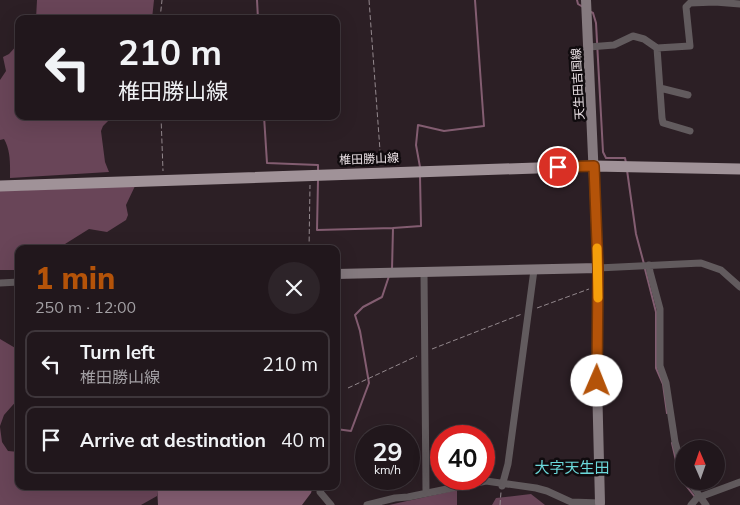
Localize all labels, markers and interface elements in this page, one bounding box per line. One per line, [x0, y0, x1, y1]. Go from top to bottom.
text: 210 m [118, 30, 222, 74]
icon: left [35, 35, 100, 100]
street label: 天生田吉国線 [568, 48, 587, 120]
text: 椎田勝山線 [118, 77, 228, 105]
pin [537, 146, 579, 188]
street label: 椎田勝山線 [339, 150, 399, 167]
icon: arrive [544, 153, 572, 181]
text: 1 min [35, 259, 115, 297]
button: close [268, 262, 320, 314]
text: 250 m · 12:00 [35, 297, 136, 317]
text: Turn left [80, 340, 155, 364]
icon: left [37, 350, 65, 378]
text: 210 m [262, 352, 318, 376]
position arrow [570, 354, 622, 406]
text: 椎田勝山線 [80, 367, 160, 387]
speed limit sign: 40 [430, 425, 495, 490]
icon: arrive [37, 426, 65, 454]
text: Arrive at destination [80, 428, 266, 452]
text: 40 m [281, 428, 325, 452]
text: 29 [372, 436, 403, 467]
north arrow [675, 440, 725, 490]
map controls [675, 440, 725, 490]
district label: 大字天生田 [534, 458, 610, 477]
text: km/h [374, 462, 401, 477]

